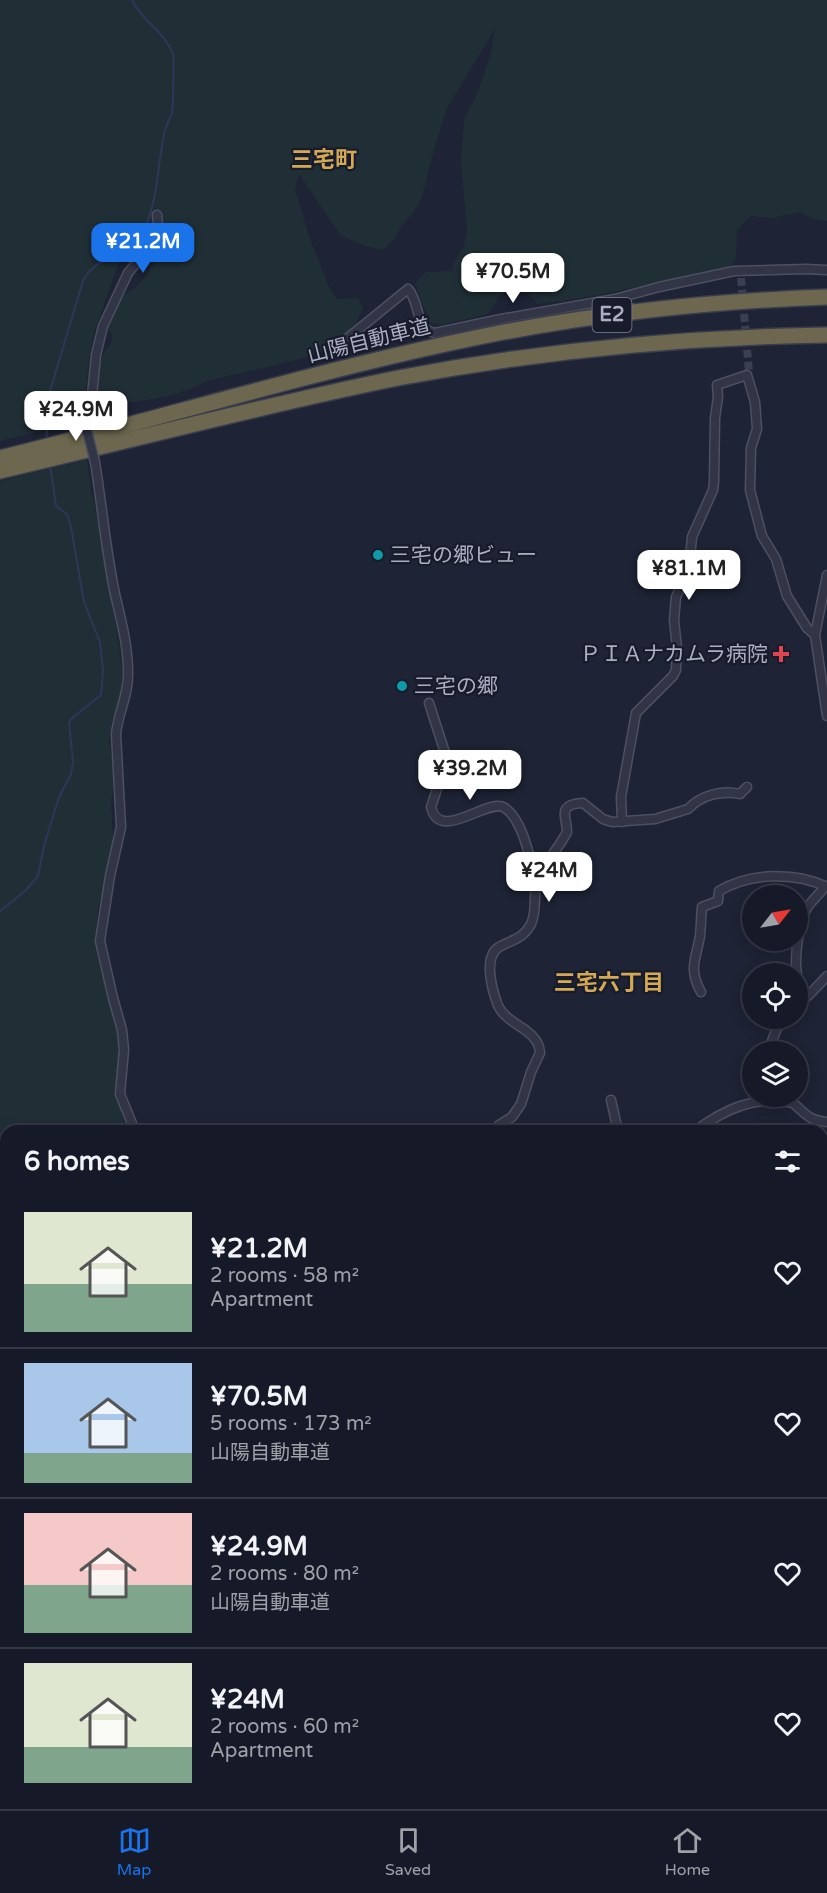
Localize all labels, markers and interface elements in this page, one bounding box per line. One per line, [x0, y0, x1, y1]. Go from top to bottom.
district label: 三宅町 [291, 147, 357, 173]
pin: ¥21.2M [94, 223, 192, 274]
text: ¥21.2M [105, 230, 181, 254]
pin: ¥70.5M [464, 253, 562, 304]
text: ¥70.5M [475, 260, 551, 284]
road number: E2 [592, 298, 632, 332]
street label: 山陽自動車道 [305, 314, 433, 368]
pin: ¥24.9M [27, 391, 125, 442]
text: ¥24.9M [38, 398, 114, 422]
place label: 三宅の郷ビュー [390, 543, 537, 568]
marker: 三宅の郷ビュー [371, 548, 385, 562]
pin: ¥81.1M [640, 550, 738, 601]
text: ¥81.1M [651, 557, 727, 581]
place label: ＰＩＡナカムラ病院 [580, 642, 768, 667]
marker: ＰＩＡナカムラ病院 [772, 645, 790, 663]
place label: 三宅の郷 [414, 674, 498, 699]
marker: 三宅の郷 [395, 679, 409, 693]
pin: ¥39.2M [421, 750, 519, 801]
text: ¥39.2M [432, 757, 508, 781]
pin: ¥24M [513, 852, 585, 903]
text: ¥24M [520, 859, 578, 883]
north arrow [742, 885, 808, 951]
map controls [742, 885, 808, 1107]
button: locate [742, 963, 808, 1029]
district label: 三宅六丁目 [554, 970, 664, 996]
button: layers [742, 1041, 808, 1107]
icon: filters [771, 1145, 804, 1178]
text: 6 homes [24, 1146, 130, 1177]
text: ¥21.2M [210, 1233, 308, 1264]
icon: home [72, 1236, 144, 1308]
icon: heart [771, 1256, 804, 1289]
text: 2 rooms · 58 m² [210, 1264, 359, 1288]
text: Apartment [210, 1288, 313, 1312]
text: ¥70.5M [210, 1381, 308, 1412]
icon: home [72, 1387, 144, 1459]
icon: heart [771, 1407, 804, 1440]
text: 5 rooms · 173 m² [210, 1412, 372, 1436]
text: 山陽自動車道 [210, 1441, 330, 1465]
text: ¥24.9M [210, 1531, 308, 1562]
icon: home [72, 1537, 144, 1609]
icon: heart [771, 1557, 804, 1590]
text: 2 rooms · 80 m² [210, 1562, 359, 1586]
text: 山陽自動車道 [210, 1591, 330, 1615]
text: ¥24M [210, 1684, 285, 1715]
icon: home [72, 1687, 144, 1759]
icon: heart [771, 1707, 804, 1740]
text: 2 rooms · 60 m² [210, 1715, 359, 1739]
text: Apartment [210, 1739, 313, 1763]
tab: Map [117, 1824, 151, 1880]
tab: Saved [385, 1824, 431, 1880]
tab: Home [665, 1824, 710, 1880]

